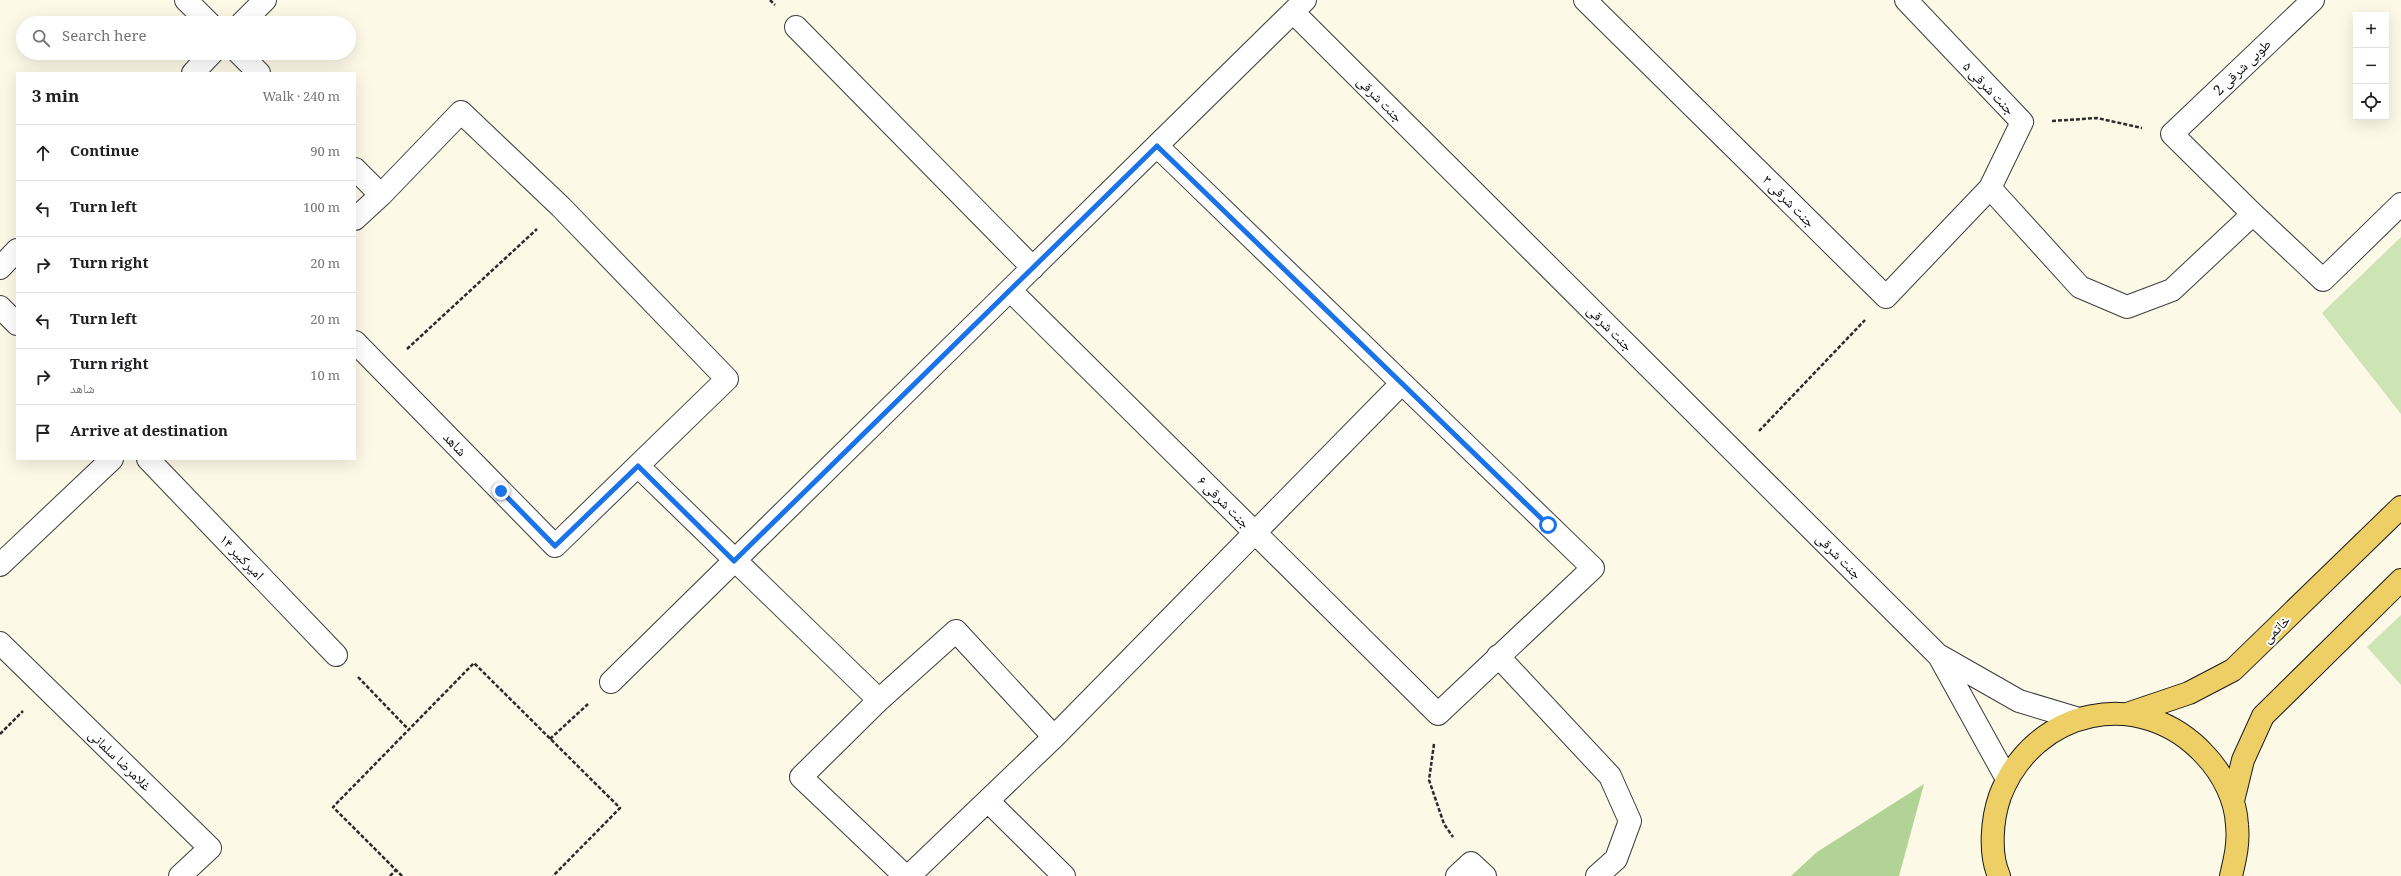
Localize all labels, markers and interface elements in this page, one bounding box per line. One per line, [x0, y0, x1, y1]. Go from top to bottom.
map controls [2353, 12, 2389, 120]
button: + [2353, 12, 2389, 48]
search box [16, 16, 356, 60]
text: Search here [62, 25, 147, 51]
icon: search [30, 27, 52, 49]
street label: طوبی شرقی 2 [2209, 34, 2278, 103]
button: − [2353, 48, 2389, 84]
street label: جنت شرقی ۵ [1956, 57, 2020, 122]
street label: جنت شرقی [1350, 71, 1408, 129]
text: 3 min [32, 84, 79, 113]
button: locate [2353, 84, 2389, 120]
text: Walk · 240 m [262, 87, 340, 109]
text: Continue [70, 140, 139, 166]
icon: ahead [32, 142, 54, 164]
text: 90 m [310, 142, 340, 164]
street label: جنت شرقی ۳ [1755, 170, 1820, 235]
text: Turn left [70, 196, 137, 222]
icon: left [32, 198, 54, 220]
text: 100 m [303, 198, 340, 220]
text: Turn right [70, 252, 149, 278]
icon: right [32, 254, 54, 276]
text: 20 m [310, 254, 340, 276]
street label: جنت شرقی [1580, 300, 1638, 358]
text: Turn left [70, 308, 137, 334]
icon: left [32, 310, 54, 332]
text: 20 m [310, 310, 340, 332]
text: Turn right [70, 353, 149, 379]
icon: right [32, 366, 54, 388]
text: 10 m [310, 366, 340, 388]
text: شاهد [70, 379, 95, 401]
text: Arrive at destination [70, 420, 228, 446]
icon: arrive [32, 422, 54, 444]
street label: شاهد [436, 428, 471, 463]
street label: جنت شرقی ۶ [1190, 471, 1255, 536]
route end [492, 482, 510, 500]
route start [1539, 516, 1557, 534]
street label: جنت شرقی [1809, 528, 1867, 586]
street label: امیرکبیر ۱۴ [212, 530, 269, 587]
street label: خاتمی [2257, 610, 2298, 650]
street label: غلامرضا سلمانی [81, 725, 156, 798]

